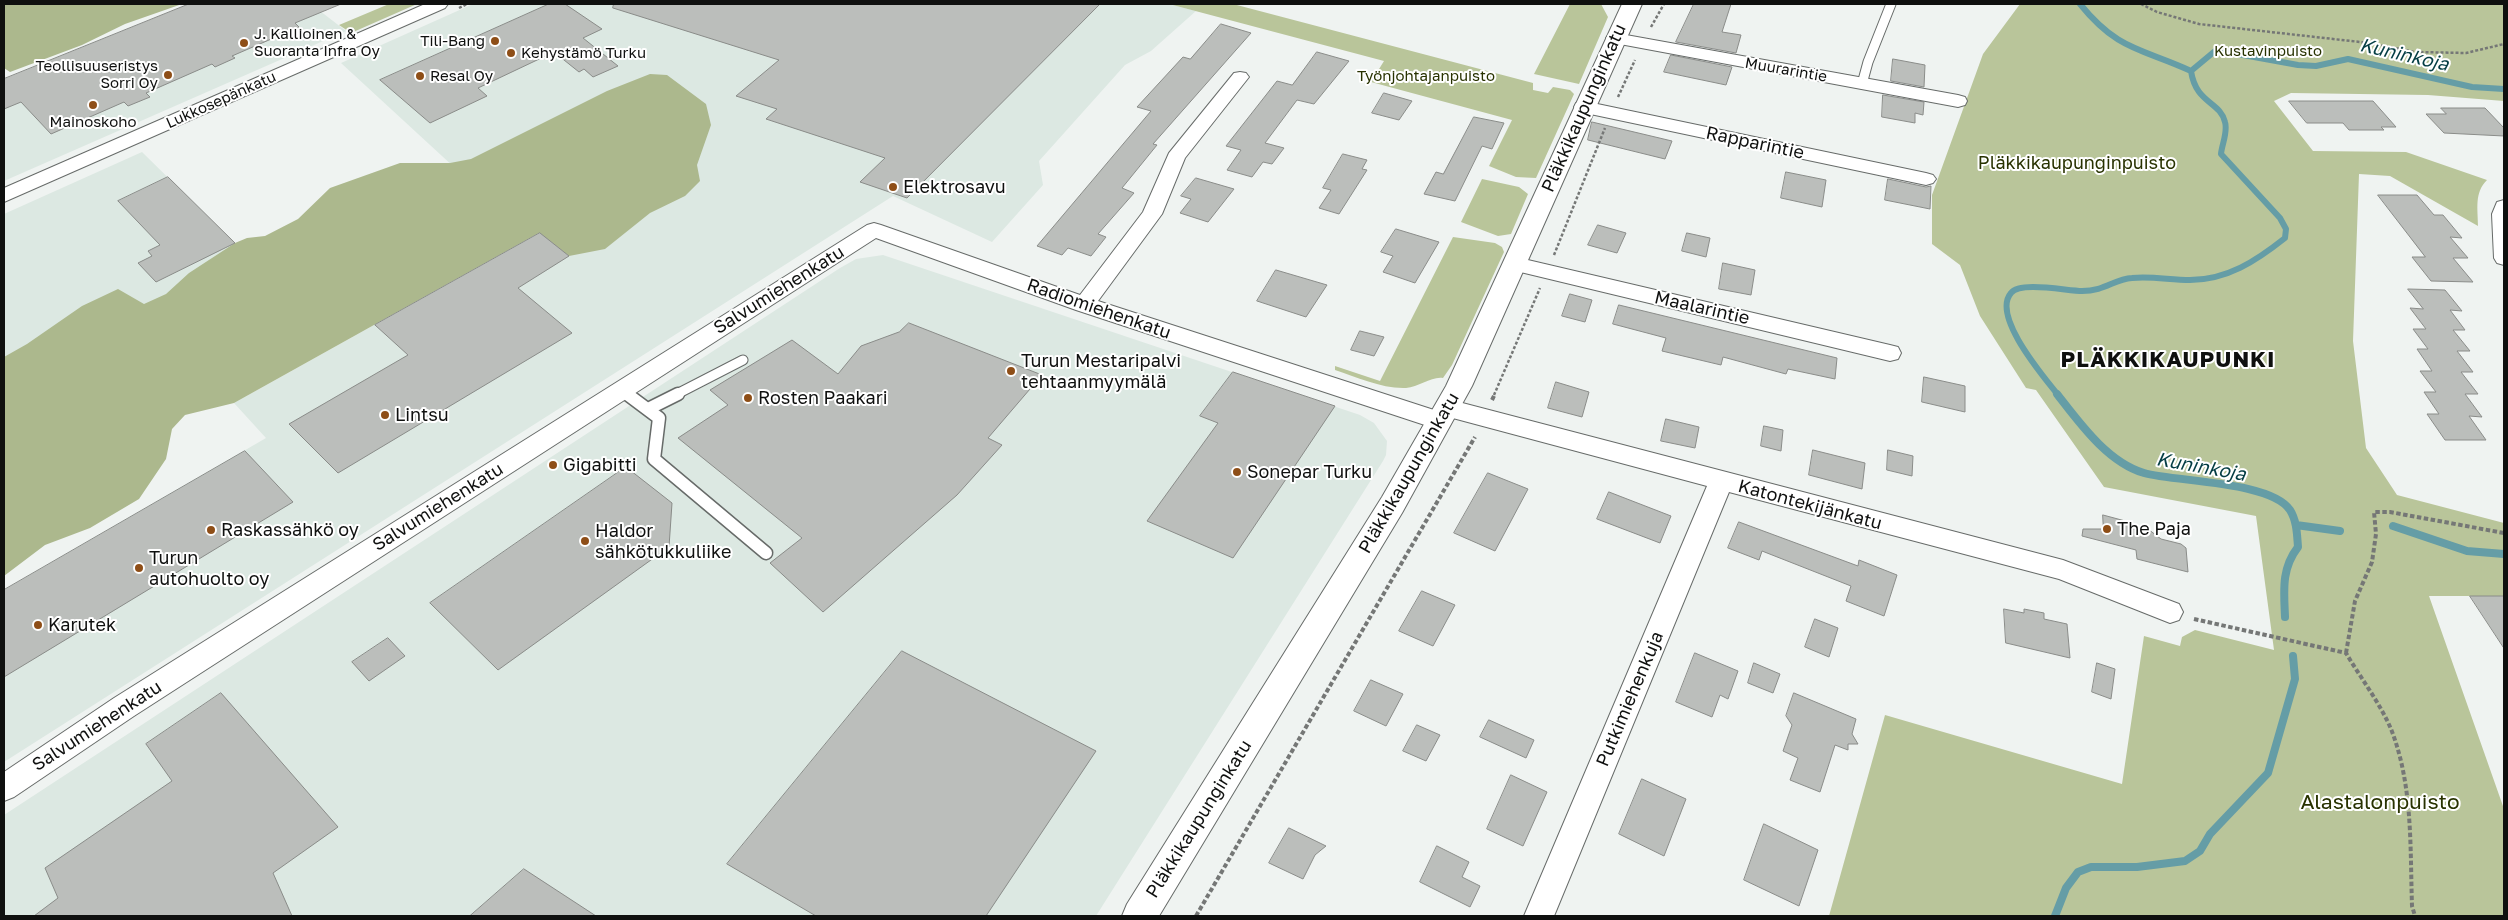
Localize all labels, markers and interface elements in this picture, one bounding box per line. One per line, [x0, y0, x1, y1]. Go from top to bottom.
street label: Pläkkikaupunginkatu [1537, 20, 1631, 196]
place label: J. Kallioinen & Suoranta Infra Oy [254, 25, 380, 60]
place label: Tili-Bang [420, 32, 485, 50]
water label: Kuninkoja [2357, 34, 2451, 76]
marker: Tili-Bang [489, 35, 501, 47]
marker: J. Kallioinen & Suoranta Infra Oy [238, 37, 250, 49]
park label: Kustavinpuisto [2214, 42, 2322, 60]
place label: Kehystämö Turku [521, 44, 646, 62]
marker: Kehystämö Turku [505, 47, 517, 59]
street label: Muurarintie [1744, 54, 1828, 86]
place label: Teollisuuseristys Sorri Oy [36, 57, 158, 92]
place label: Resal Oy [430, 67, 493, 85]
park label: Työnjohtajanpuisto [1357, 67, 1495, 85]
street label: Lukkosepänkatu [163, 68, 279, 132]
marker: Teollisuuseristys Sorri Oy [162, 69, 174, 81]
marker: Resal Oy [414, 70, 426, 82]
marker: Mainoskoho [87, 99, 99, 111]
place label: Mainoskoho [50, 113, 136, 131]
street label: Rapparintie [1704, 122, 1806, 164]
park label: Pläkkikaupunginpuisto [1978, 152, 2176, 174]
place label: Elektrosavu [903, 176, 1006, 198]
marker: Elektrosavu [887, 181, 899, 193]
street label: Salvumiehenkatu [710, 241, 848, 339]
street label: Radiomiehenkatu [1024, 274, 1174, 344]
street label: Maalarintie [1652, 287, 1752, 329]
district label: PLÄKKIKAUPUNKI [2059, 347, 2277, 373]
place label: Turun Mestaripalvi tehtaanmyymälä [1021, 350, 1181, 392]
marker: Turun Mestaripalvi tehtaanmyymälä [1005, 365, 1017, 377]
place label: Rosten Paakari [758, 387, 888, 409]
street label: Pläkkikaupunginkatu [1354, 389, 1464, 557]
marker: Rosten Paakari [742, 392, 754, 404]
place label: Lintsu [395, 404, 449, 426]
marker: Lintsu [379, 409, 391, 421]
water label: Kuninkoja [2155, 448, 2247, 486]
place label: Gigabitti [563, 454, 637, 476]
street label: Salvumiehenkatu [369, 458, 507, 556]
marker: Gigabitti [547, 459, 559, 471]
place label: Sonepar Turku [1247, 461, 1372, 483]
marker: Sonepar Turku [1231, 466, 1243, 478]
street label: Katontekijänkatu [1736, 475, 1884, 535]
place label: The Paja [2117, 518, 2191, 540]
place label: Raskassähkö oy [221, 519, 359, 541]
place label: Haldor sähkötukkuliike [595, 520, 731, 562]
marker: The Paja [2101, 523, 2113, 535]
marker: Raskassähkö oy [205, 524, 217, 536]
marker: Haldor sähkötukkuliike [579, 535, 591, 547]
place label: Turun autohuolto oy [149, 547, 269, 590]
marker: Turun autohuolto oy [133, 562, 145, 574]
place label: Karutek [48, 614, 116, 636]
marker: Karutek [32, 619, 44, 631]
street label: Putkimiehenkuja [1592, 628, 1668, 770]
street label: Salvumiehenkatu [28, 676, 166, 776]
street label: Pläkkikaupunginkatu [1142, 736, 1256, 902]
park label: Alastalonpuisto [2300, 789, 2460, 815]

